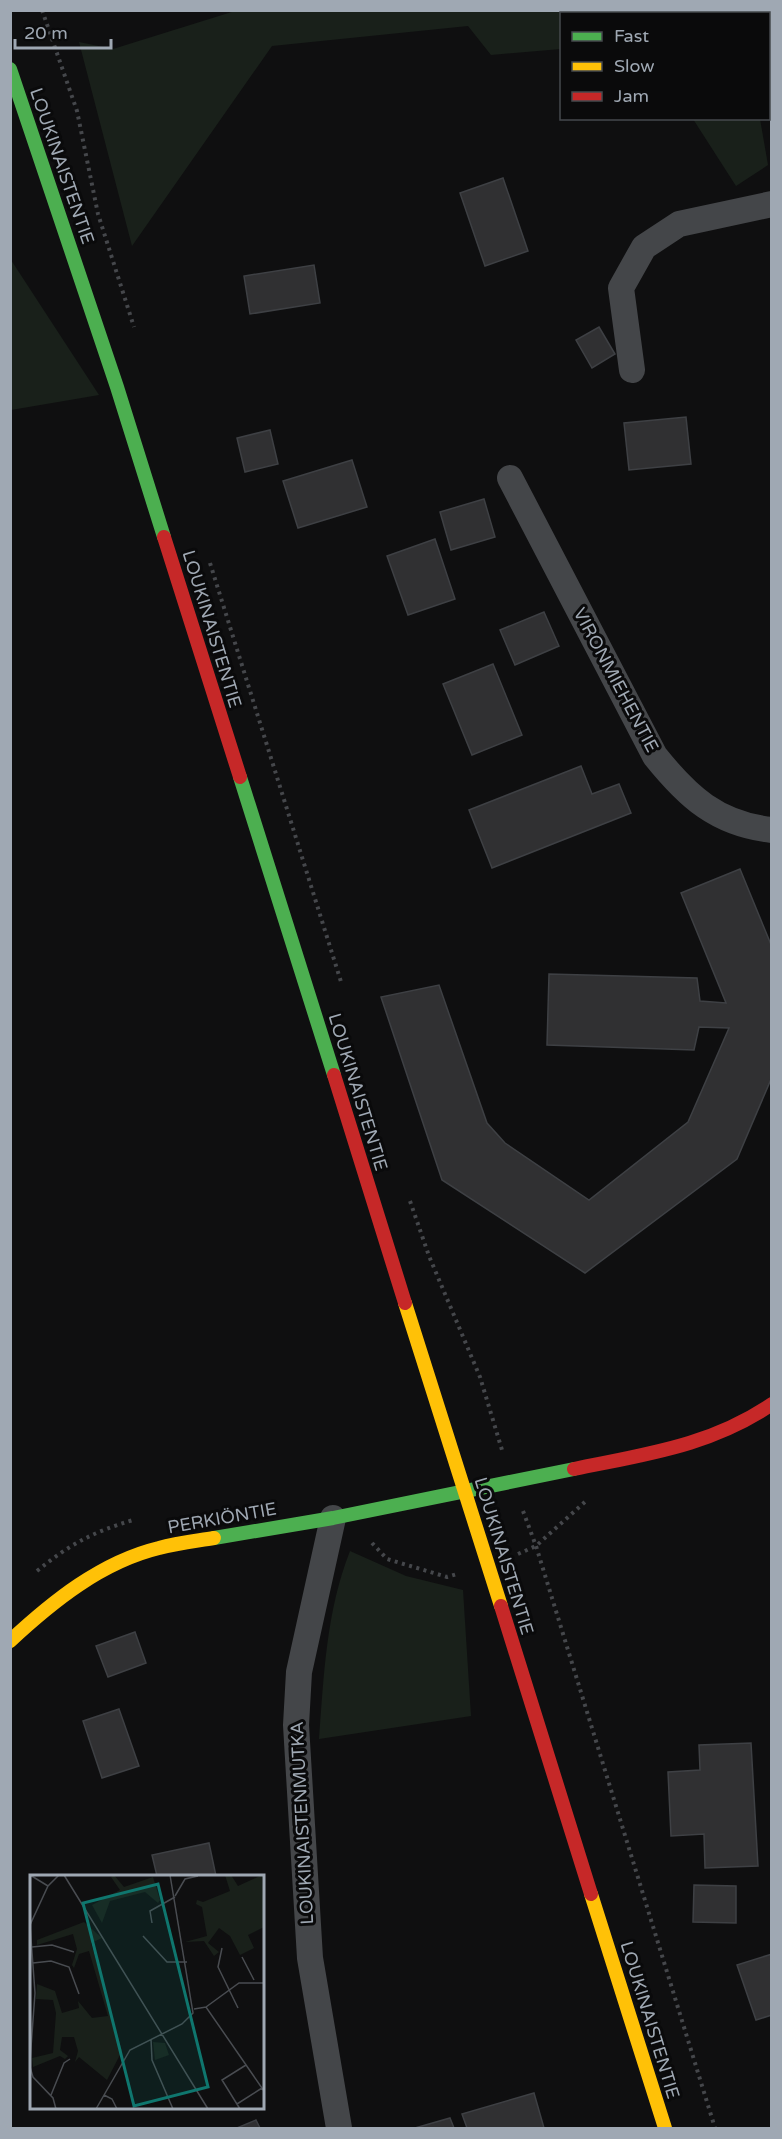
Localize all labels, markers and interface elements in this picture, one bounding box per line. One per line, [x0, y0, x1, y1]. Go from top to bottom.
scale bar [15, 12, 111, 50]
legend [560, 12, 770, 120]
text: 20 m [24, 22, 68, 44]
text: Fast [614, 25, 649, 47]
text: Slow [614, 55, 655, 77]
street label: LOUKINAISTENTIE [25, 85, 99, 247]
text: Jam [614, 85, 649, 107]
street label: LOUKINAISTENTIE [178, 547, 246, 711]
street label: VIRONMIEHENTIE [569, 604, 663, 756]
street label: LOUKINAISTENTIE [324, 1010, 392, 1174]
street label: LOUKINAISTENTIE [470, 1474, 538, 1638]
street label: PERKIÖNTIE [166, 1498, 278, 1538]
street label: LOUKINAISTENMUTKA [286, 1721, 318, 1925]
inset map [30, 1875, 264, 2109]
street label: LOUKINAISTENTIE [616, 1938, 684, 2102]

